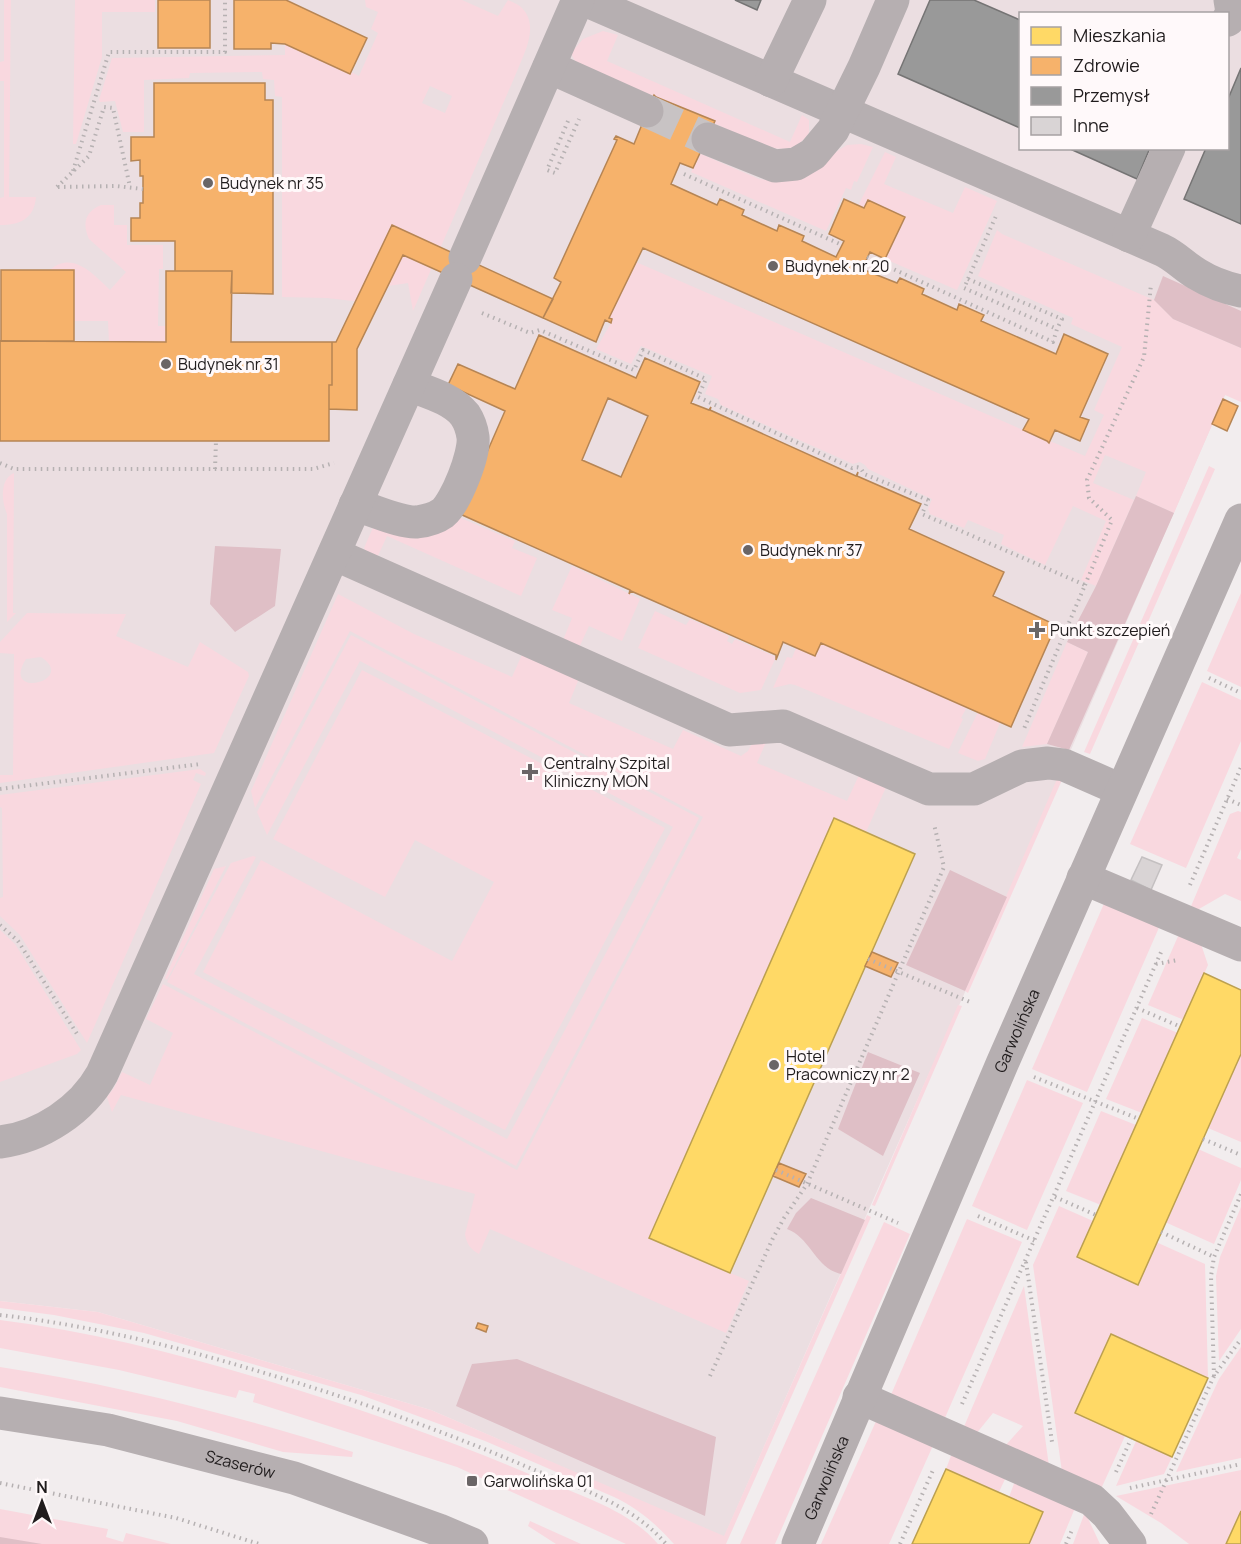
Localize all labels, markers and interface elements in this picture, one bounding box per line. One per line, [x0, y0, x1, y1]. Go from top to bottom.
legend [1019, 12, 1229, 150]
text: Mieszkania [1073, 23, 1166, 47]
text: Zdrowie [1073, 53, 1140, 77]
text: Przemysł [1073, 83, 1150, 107]
text: Inne [1073, 113, 1109, 137]
place label: Budynek nr 35 [220, 172, 324, 194]
marker: Budynek nr 35 [201, 176, 215, 190]
place label: Budynek nr 20 [785, 255, 890, 277]
marker: Budynek nr 20 [766, 259, 780, 273]
place label: Budynek nr 31 [178, 353, 279, 375]
marker: Budynek nr 31 [159, 357, 173, 371]
place label: Budynek nr 37 [760, 539, 863, 561]
marker: Budynek nr 37 [741, 543, 755, 557]
place label: Punkt szczepień [1050, 619, 1170, 641]
marker: Punkt szczepień [1028, 621, 1046, 639]
place label: Centralny Szpital Kliniczny MON [544, 752, 670, 792]
marker: Centralny Szpital Kliniczny MON [521, 763, 539, 781]
street label: Garwolińska [989, 985, 1045, 1076]
place label: Hotel Pracowniczy nr 2 [786, 1045, 910, 1085]
marker: Hotel Pracowniczy nr 2 [767, 1058, 781, 1072]
street label: Garwolińska [799, 1432, 854, 1523]
street label: Szaserów [203, 1445, 278, 1484]
place label: Garwolińska 01 [484, 1470, 593, 1492]
north arrow [12, 1472, 72, 1532]
marker: Garwolińska 01 [465, 1474, 479, 1488]
text: N [36, 1476, 48, 1498]

